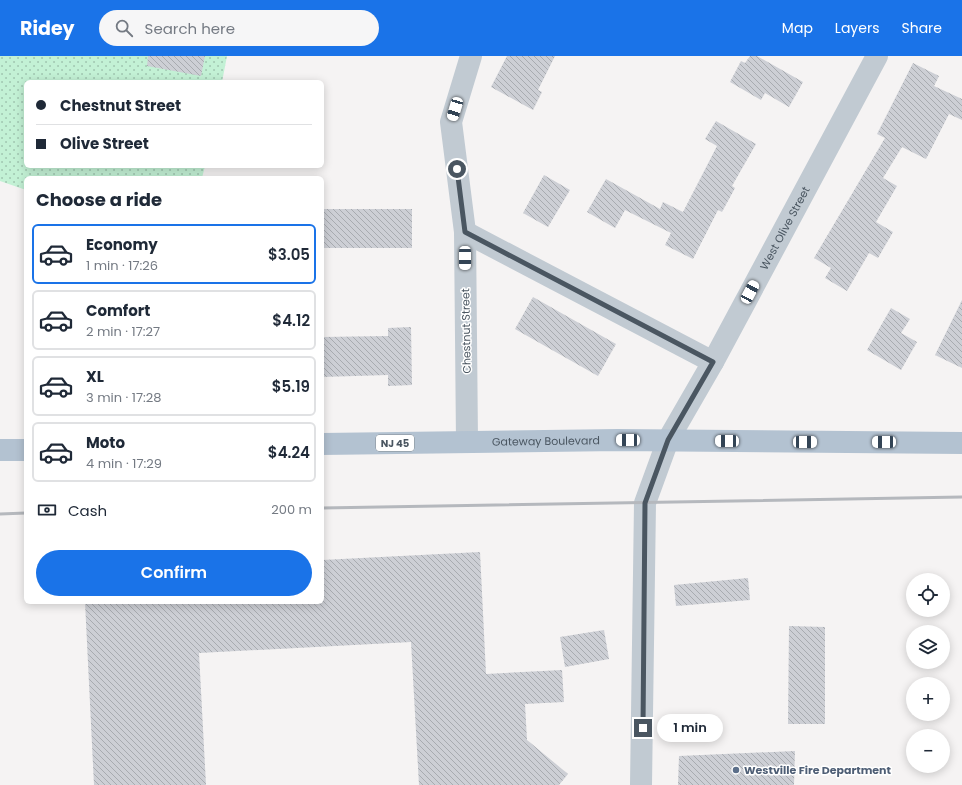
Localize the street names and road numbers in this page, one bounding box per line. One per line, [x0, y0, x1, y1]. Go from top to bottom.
street label: West Olive Street [756, 183, 814, 273]
street label: Chestnut Street [457, 288, 475, 374]
street label: Gateway Boulevard [492, 432, 600, 450]
road number: NJ 45 [376, 435, 414, 451]

